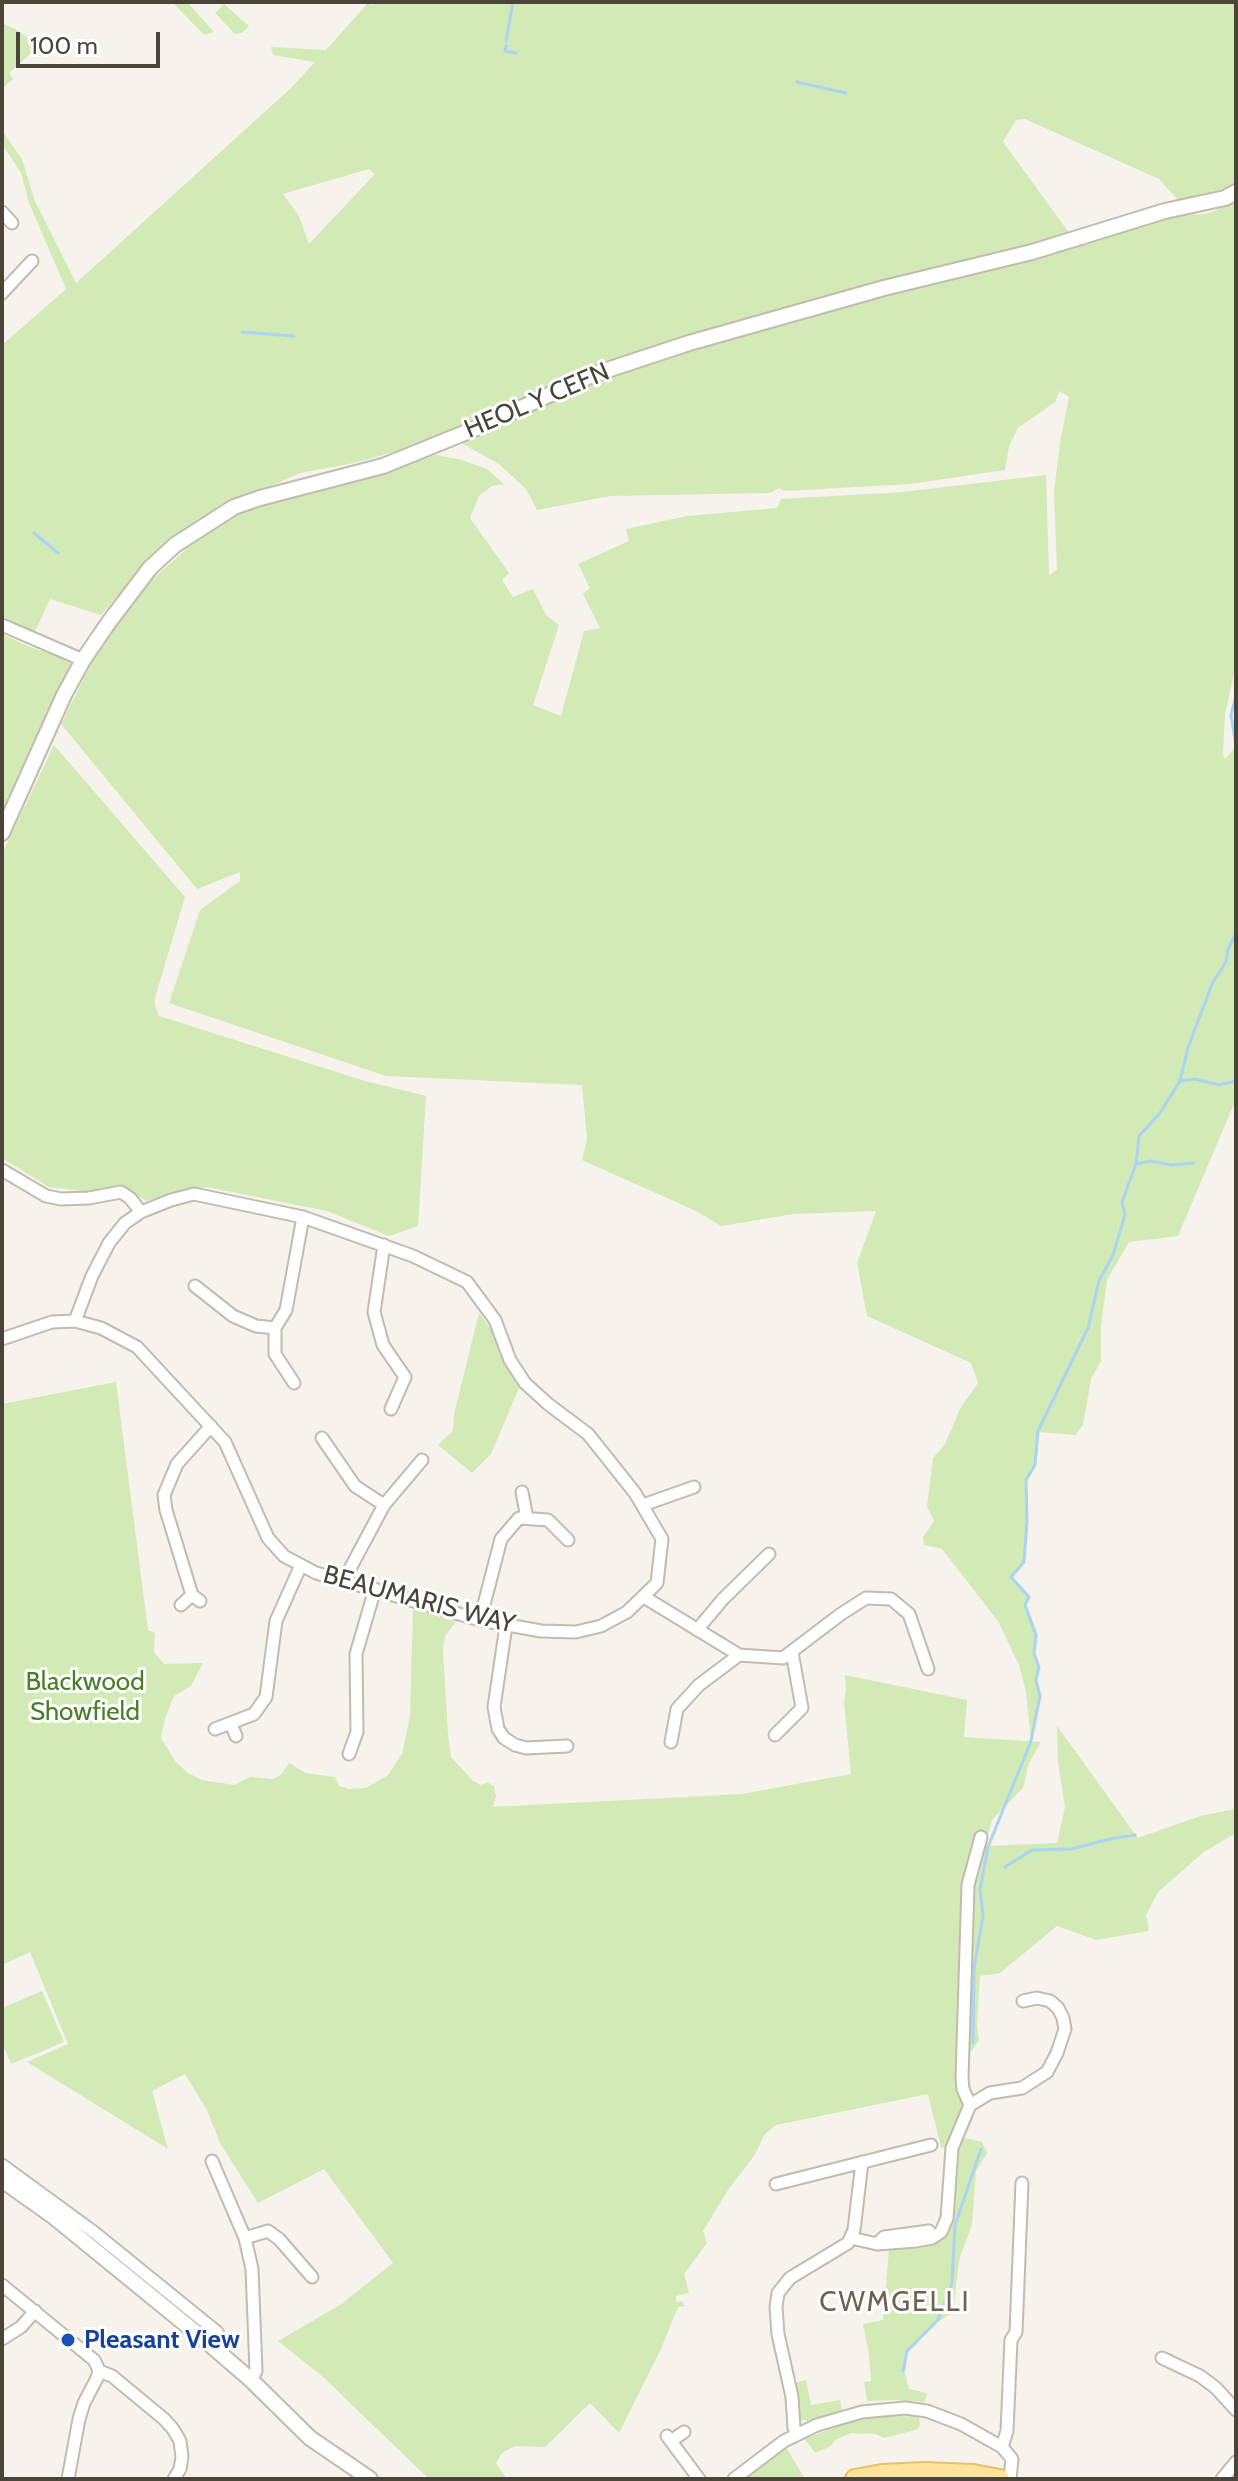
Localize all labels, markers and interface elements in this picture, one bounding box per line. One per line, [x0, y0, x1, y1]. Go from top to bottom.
scale bar [20, 16, 164, 66]
text: 100 m [30, 31, 98, 60]
street label: HEOL Y CEFN [460, 356, 614, 446]
street label: BEAUMARIS WAY [320, 1559, 518, 1641]
park label: Blackwood Showfield [25, 1666, 145, 1728]
district label: CWMGELLI [819, 2286, 971, 2320]
place label: Pleasant View [84, 2324, 240, 2356]
marker: Pleasant View [59, 2331, 77, 2349]

